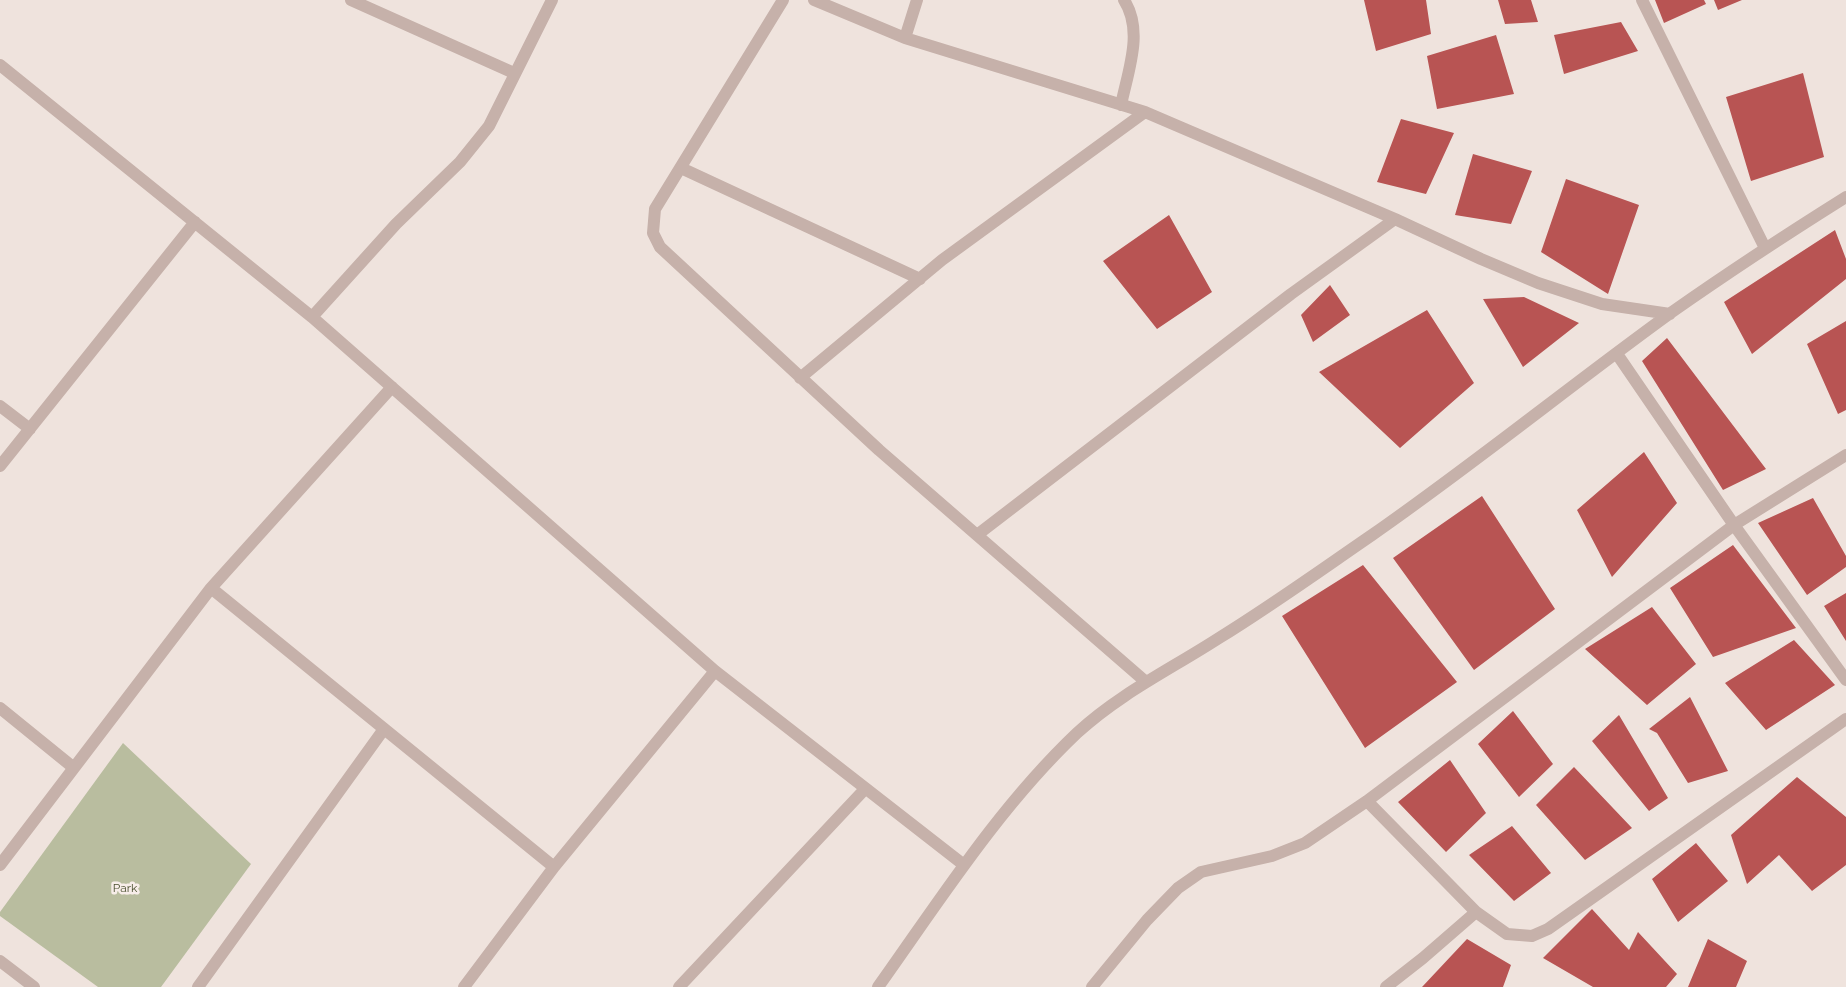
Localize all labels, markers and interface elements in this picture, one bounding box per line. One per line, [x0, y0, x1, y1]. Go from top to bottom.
park label: Park [113, 881, 137, 895]

